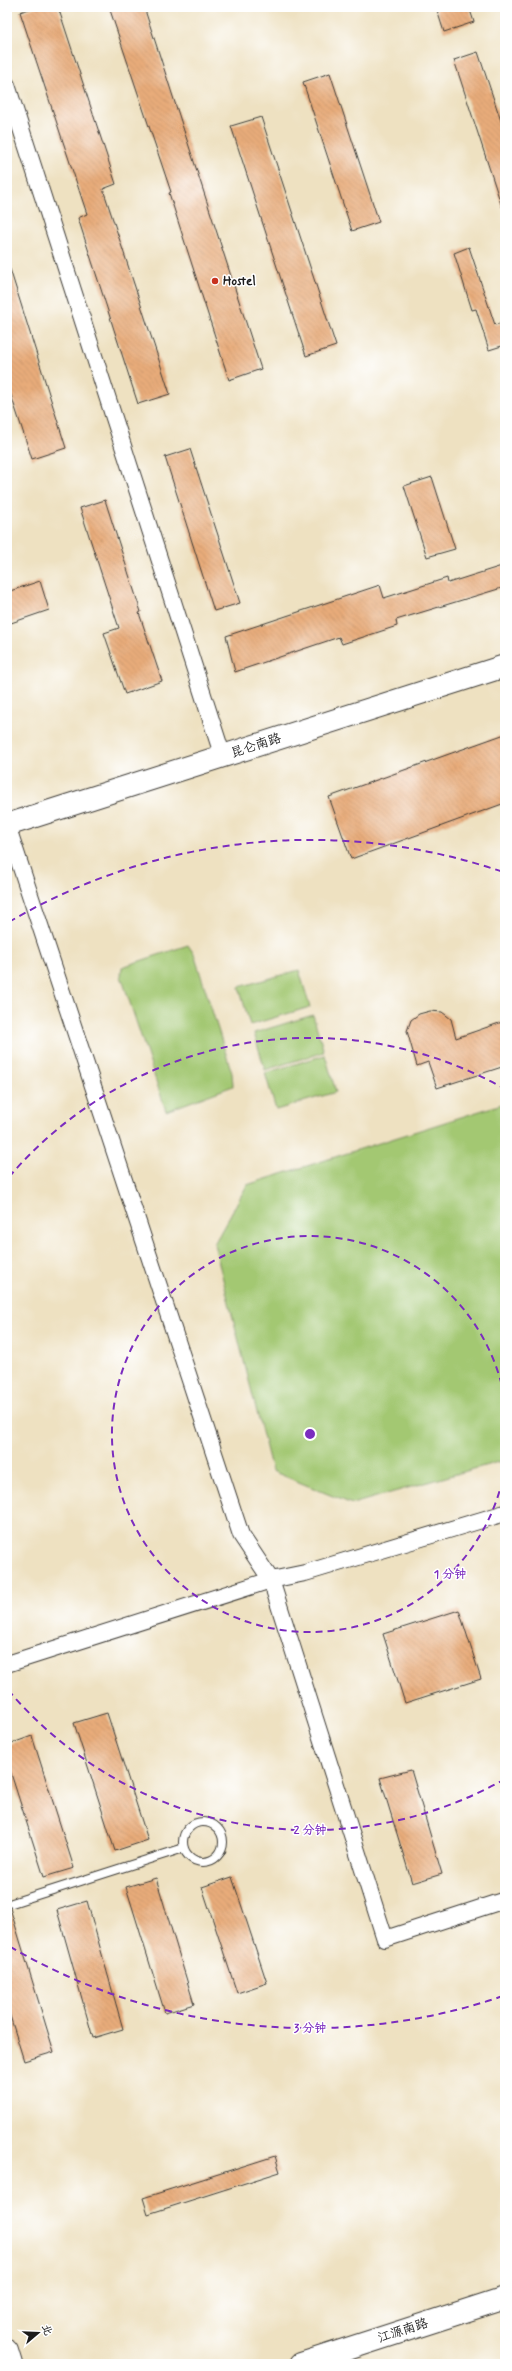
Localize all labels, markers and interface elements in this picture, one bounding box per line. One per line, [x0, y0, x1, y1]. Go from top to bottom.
place label: Hostel [223, 273, 256, 290]
marker: Hostel [210, 276, 220, 286]
street label: 昆仑南路 [229, 730, 283, 762]
centre of rings [303, 1427, 317, 1441]
text: 1 分钟 [434, 1567, 466, 1583]
text: 2 分钟 [293, 1823, 327, 1839]
text: 3 分钟 [294, 2021, 326, 2037]
north arrow [18, 2313, 58, 2353]
street label: 江源南路 [376, 2315, 430, 2347]
text: 北 [38, 2323, 55, 2338]

